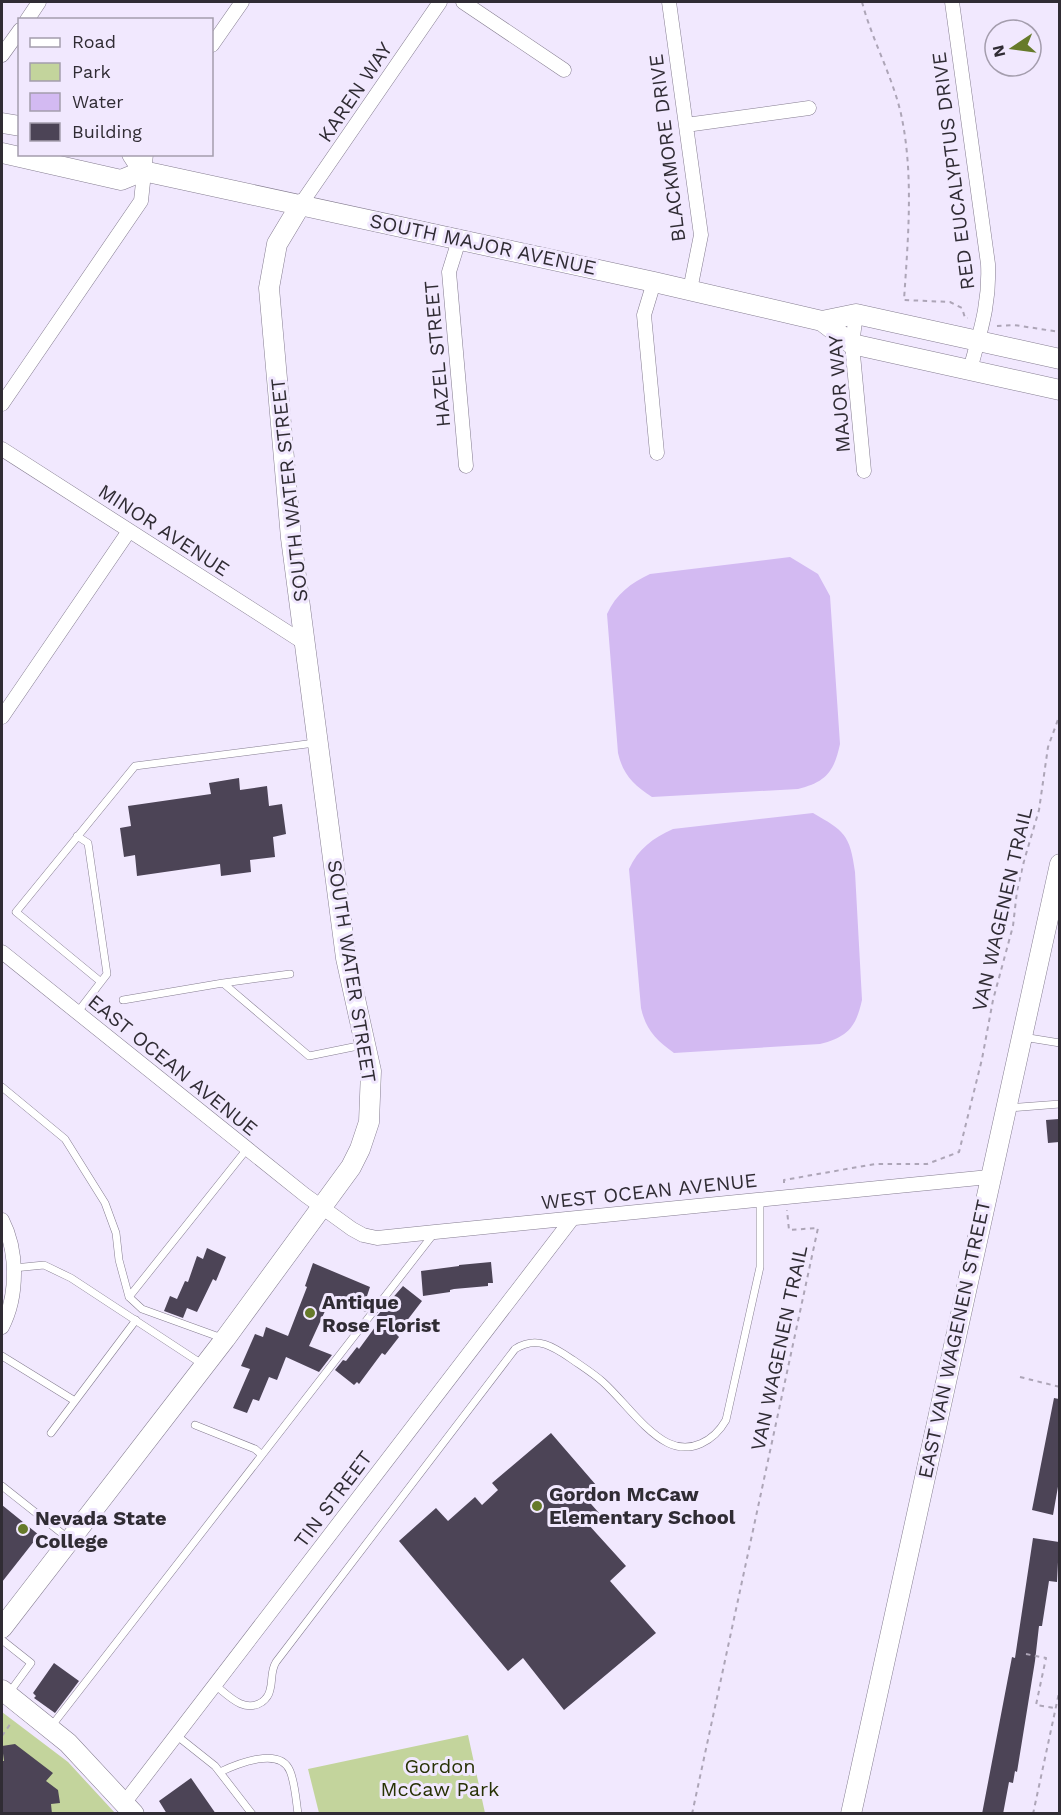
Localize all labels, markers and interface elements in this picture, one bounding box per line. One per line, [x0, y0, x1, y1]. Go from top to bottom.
legend [18, 18, 213, 156]
north arrow [983, 18, 1043, 78]
text: Road [72, 31, 116, 52]
street label: KAREN WAY [313, 37, 397, 146]
text: N [988, 43, 1009, 59]
street label: RED EUCALYPTUS DRIVE [927, 51, 979, 291]
street label: BLACKMORE DRIVE [644, 53, 690, 243]
text: Park [72, 61, 111, 82]
text: Water [72, 91, 124, 112]
text: Building [72, 121, 142, 142]
street label: SOUTH MAJOR AVENUE [368, 208, 598, 280]
street label: HAZEL STREET [419, 280, 455, 428]
street label: MAJOR WAY [823, 334, 855, 454]
street label: SOUTH WATER STREET [265, 377, 313, 603]
street label: MINOR AVENUE [94, 479, 234, 581]
street label: VAN WAGENEN TRAIL [967, 804, 1037, 1014]
street label: SOUTH WATER STREET [323, 858, 381, 1084]
street label: EAST OCEAN AVENUE [83, 989, 263, 1141]
street label: WEST OCEAN AVENUE [540, 1168, 758, 1214]
street label: EAST VAN WAGENEN STREET [913, 1197, 995, 1481]
street label: VAN WAGENEN TRAIL [746, 1243, 812, 1453]
place label: Antique Rose Florist [322, 1290, 440, 1337]
marker: Antique Rose Florist [303, 1306, 317, 1320]
street label: TIN STREET [289, 1446, 377, 1552]
place label: Gordon McCaw Elementary School [549, 1482, 736, 1529]
marker: Gordon McCaw Elementary School [530, 1499, 544, 1513]
place label: Nevada State College [35, 1506, 167, 1553]
marker: Nevada State College [16, 1522, 30, 1536]
park label: Gordon McCaw Park [381, 1754, 499, 1801]

